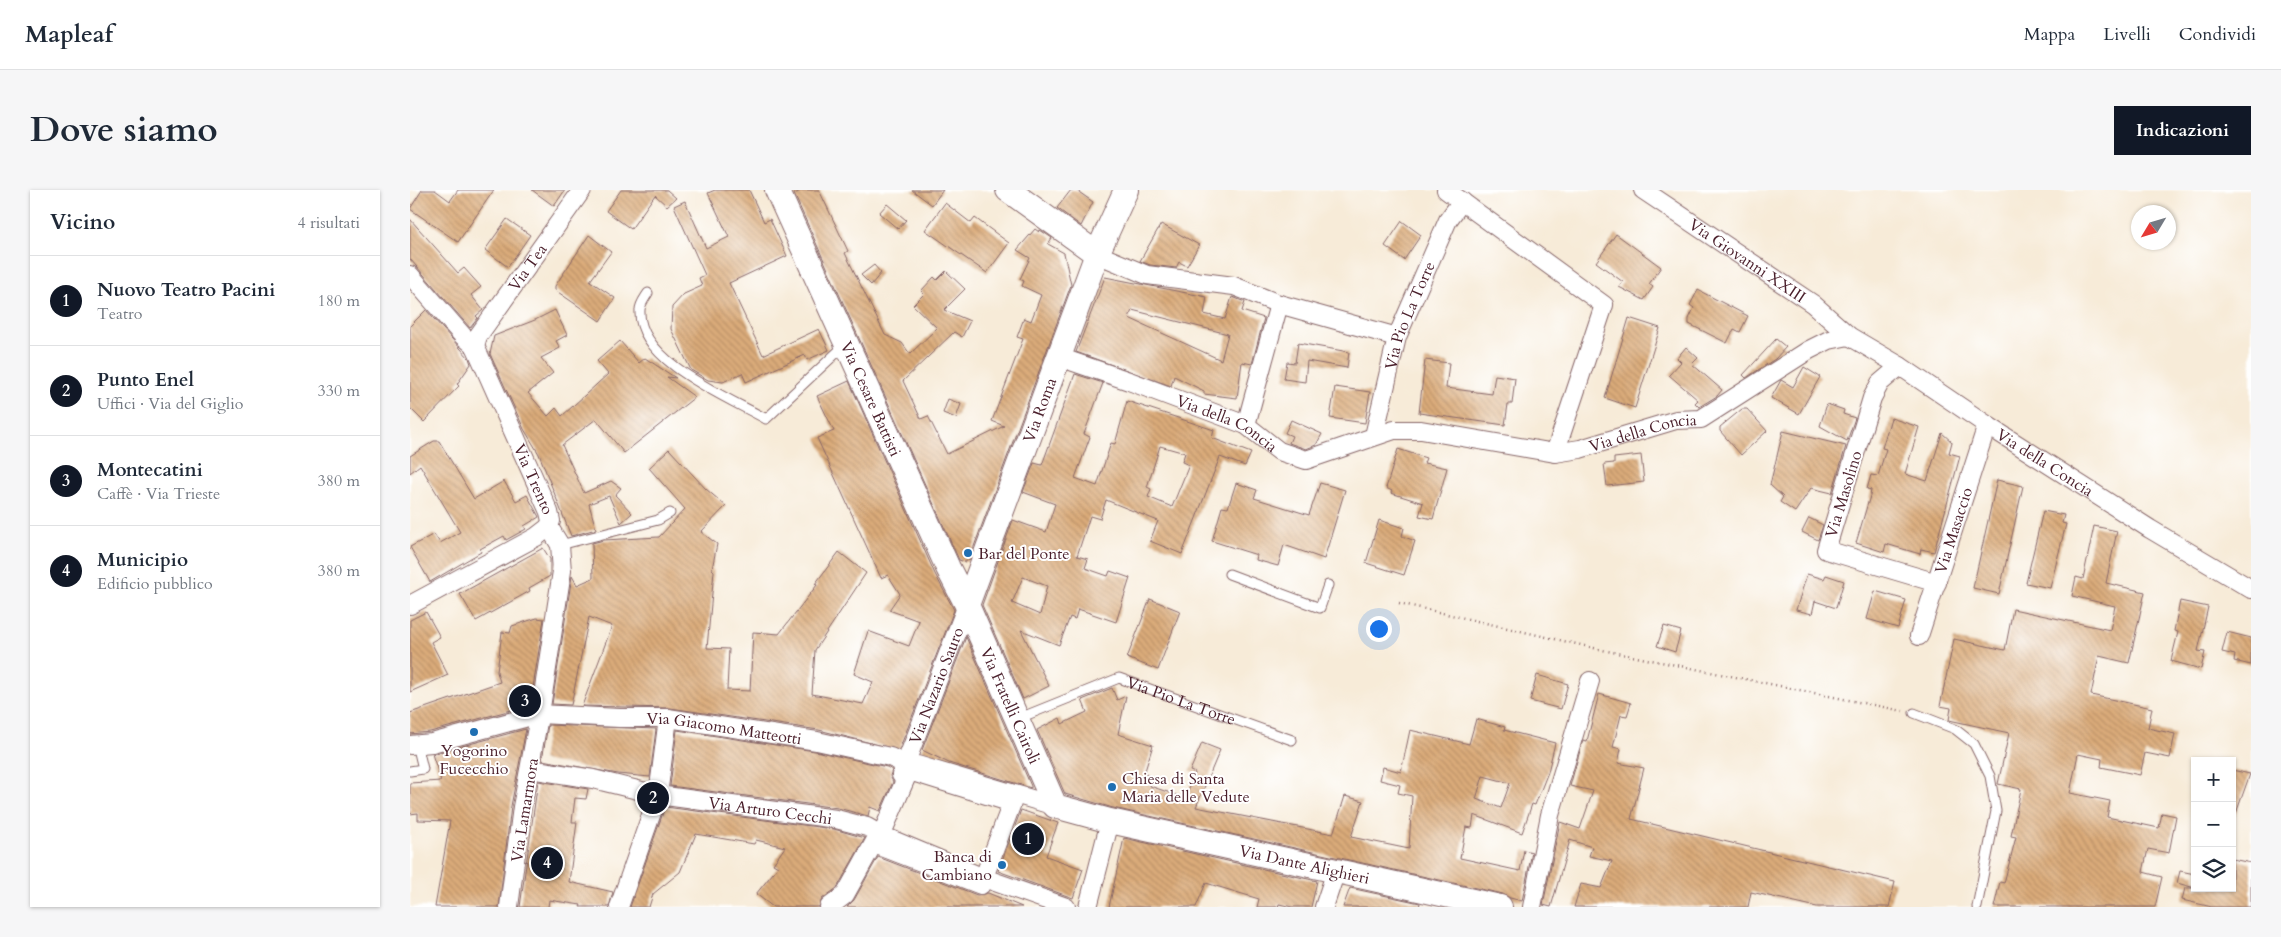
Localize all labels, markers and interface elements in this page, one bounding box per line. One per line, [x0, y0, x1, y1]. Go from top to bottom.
text: Mapleaf [25, 18, 113, 51]
text: Mappa [2024, 22, 2075, 47]
text: Livelli [2103, 22, 2151, 47]
text: Condividi [2179, 22, 2256, 47]
text: Dove siamo [30, 106, 218, 154]
button: Indicazioni [2114, 106, 2251, 155]
north arrow [2131, 205, 2176, 250]
text: Vicino [50, 208, 115, 237]
text: 4 risultati [297, 212, 360, 234]
street label: Via Giovanni XXIII [1684, 214, 1810, 308]
street label: Via Tea [503, 240, 552, 296]
street label: Via Pio La Torre [1380, 258, 1441, 372]
text: Nuovo Teatro Pacini [97, 277, 275, 303]
text: 1 [62, 290, 70, 312]
text: 180 m [318, 290, 360, 312]
text: Teatro [97, 303, 142, 325]
street label: Via Cesare Battisti [835, 338, 906, 461]
text: Punto Enel [97, 367, 194, 393]
street label: Via Roma [1018, 375, 1062, 446]
text: 2 [62, 380, 70, 402]
text: 330 m [318, 380, 360, 402]
street label: Via della Concia [1173, 390, 1282, 458]
text: Uffici · Via del Giglio [97, 393, 243, 415]
street label: Via della Concia [1586, 409, 1697, 458]
street label: Via della Concia [1992, 424, 2097, 502]
street label: Via Trento [508, 441, 559, 518]
street label: Via Masolino [1820, 448, 1868, 540]
text: Montecatini [97, 457, 203, 483]
text: 3 [62, 470, 70, 492]
text: 380 m [318, 470, 360, 492]
text: Caffè · Via Trieste [97, 483, 220, 505]
street label: Via Masaccio [1930, 484, 1978, 577]
place label: Bar del Ponte [978, 543, 1070, 565]
text: Municipio [97, 547, 188, 573]
marker: Bar del Ponte [962, 547, 974, 559]
text: 4 [62, 560, 70, 582]
text: 380 m [318, 560, 360, 582]
text: Edificio pubblico [97, 573, 213, 595]
your location [1366, 616, 1392, 642]
street label: Via Nazario Sauro [904, 624, 969, 747]
street label: Via Fratelli Cairoli [975, 644, 1045, 768]
street label: Via Pio La Torre [1123, 672, 1239, 731]
pin: 3 [509, 682, 541, 720]
street label: Via Giacomo Matteotti [647, 708, 804, 751]
marker: Yogorino Fucecchio [468, 726, 480, 738]
place label: Yogorino Fucecchio [440, 740, 509, 780]
street label: Via Lamarmora [506, 756, 544, 864]
map controls [2191, 757, 2236, 892]
button: + [2191, 757, 2236, 802]
place label: Chiesa di Santa Maria delle Vedute [1122, 768, 1250, 808]
pin: 2 [637, 779, 669, 817]
marker: Chiesa di Santa Maria delle Vedute [1106, 781, 1118, 793]
street label: Via Arturo Cecchi [707, 792, 834, 830]
button: − [2191, 802, 2236, 847]
pin: 1 [1012, 820, 1044, 858]
street label: Via Dante Alighieri [1237, 840, 1372, 890]
pin: 4 [531, 844, 563, 882]
place label: Banca di Cambiano [922, 846, 993, 886]
button: layers [2191, 847, 2236, 892]
marker: Banca di Cambiano [996, 859, 1008, 871]

